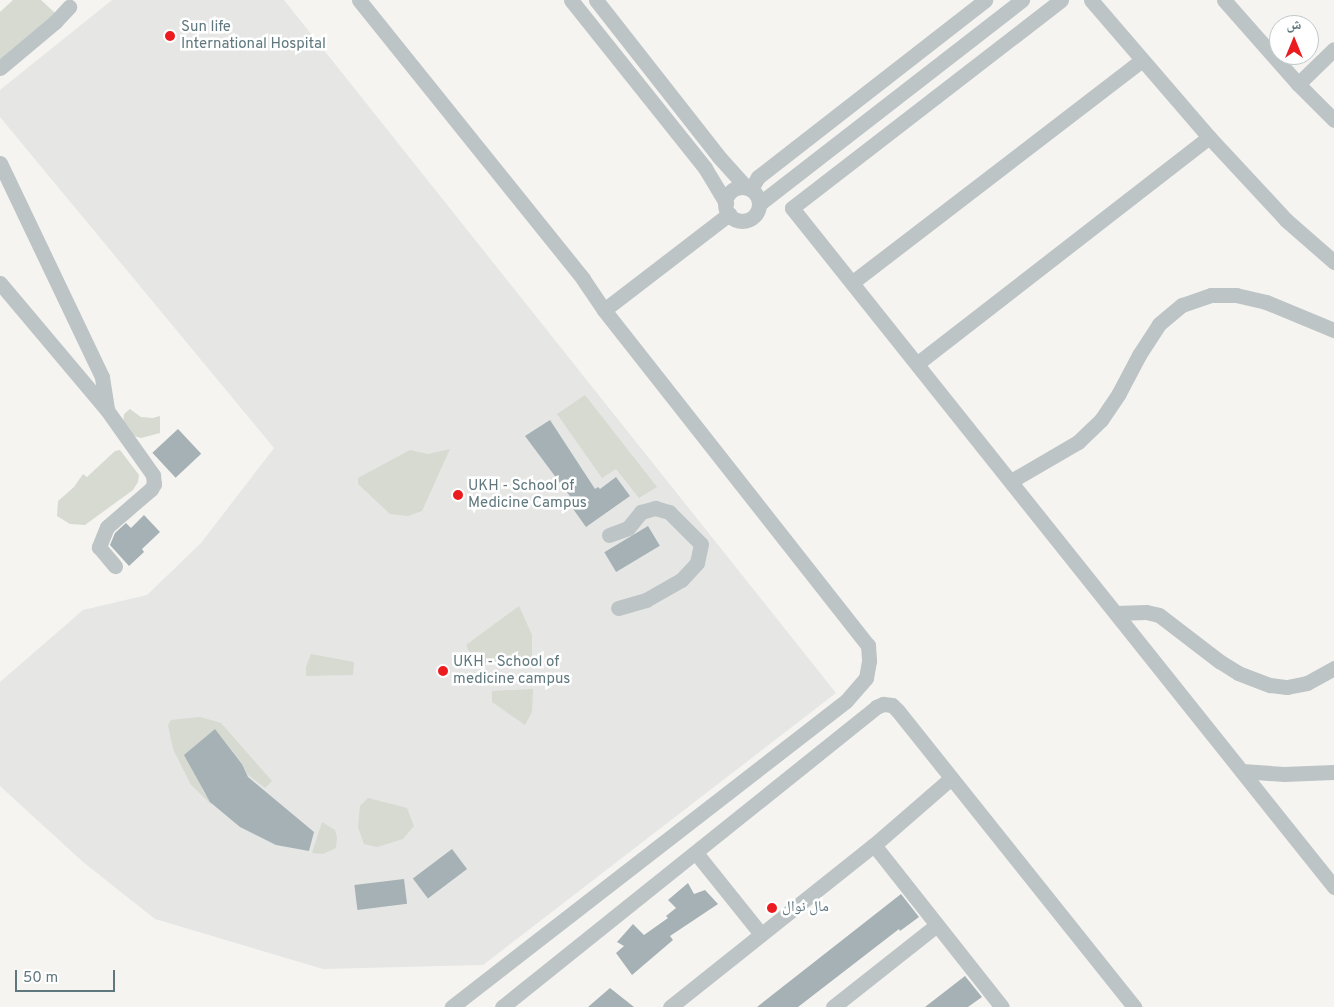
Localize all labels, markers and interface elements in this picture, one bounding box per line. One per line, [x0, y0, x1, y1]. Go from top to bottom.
north arrow [1269, 15, 1319, 65]
text: ش [1287, 17, 1301, 34]
place label: Sun life International Hospital [181, 18, 326, 53]
marker: Sun life International Hospital [163, 29, 177, 43]
place label: UKH - School of Medicine Campus [468, 477, 587, 512]
marker: UKH - School of Medicine Campus [452, 489, 464, 501]
place label: UKH - School of medicine campus [453, 653, 570, 688]
marker: UKH - School of medicine campus [437, 665, 449, 677]
place label: مال نوال [782, 899, 829, 917]
marker: مال نوال [766, 902, 778, 914]
scale bar [18, 960, 118, 992]
text: 50 m [23, 969, 58, 988]

